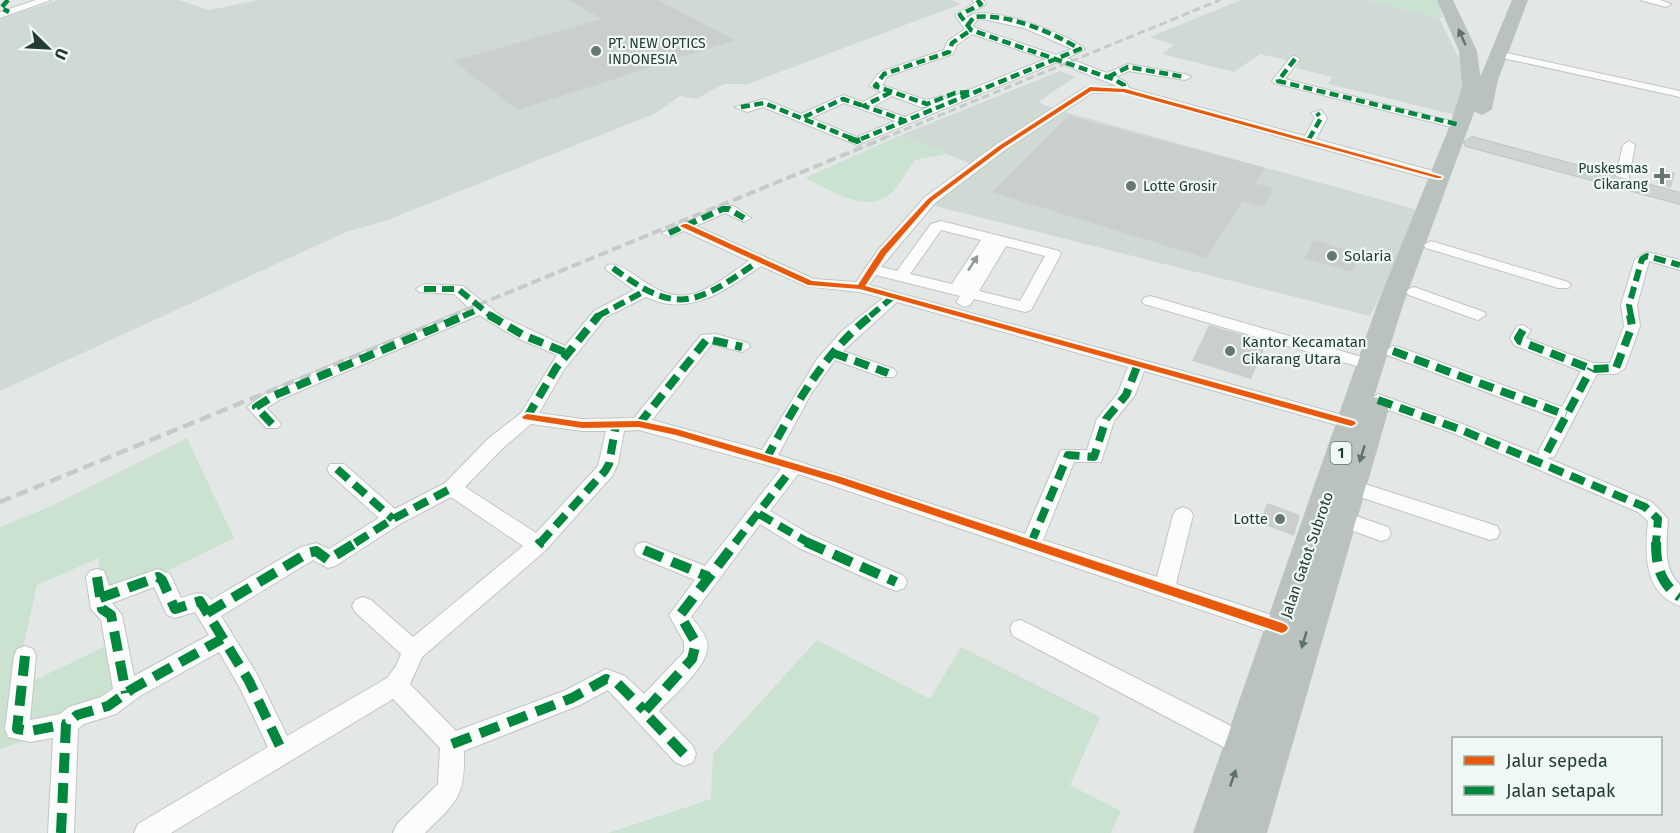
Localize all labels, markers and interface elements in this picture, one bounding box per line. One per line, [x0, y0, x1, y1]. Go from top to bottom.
north arrow [18, 18, 78, 78]
one-way arrow [1457, 28, 1466, 45]
place label: PT. NEW OPTICS INDONESIA [608, 35, 706, 68]
marker: PT. NEW OPTICS INDONESIA [589, 44, 603, 58]
text: U [50, 45, 72, 63]
place label: Puskesmas Cikarang [1578, 160, 1649, 193]
marker: Puskesmas Cikarang [1653, 167, 1671, 185]
place label: Lotte Grosir [1143, 178, 1218, 195]
marker: Lotte Grosir [1124, 179, 1138, 193]
place label: Solaria [1344, 247, 1392, 265]
marker: Solaria [1325, 249, 1339, 263]
one-way arrow [968, 255, 979, 272]
place label: Kantor Kecamatan Cikarang Utara [1242, 333, 1367, 368]
marker: Kantor Kecamatan Cikarang Utara [1223, 344, 1237, 358]
road number: 1 [1330, 442, 1352, 464]
one-way arrow [1357, 445, 1366, 463]
street label: Jalan Gatot Subroto [1277, 489, 1337, 621]
place label: Lotte [1233, 510, 1268, 528]
marker: Lotte [1273, 512, 1287, 526]
one-way arrow [1299, 631, 1308, 649]
legend [1452, 737, 1662, 815]
text: Jalur sepeda [1506, 750, 1608, 772]
one-way arrow [1228, 769, 1238, 787]
text: Jalan setapak [1506, 780, 1616, 802]

